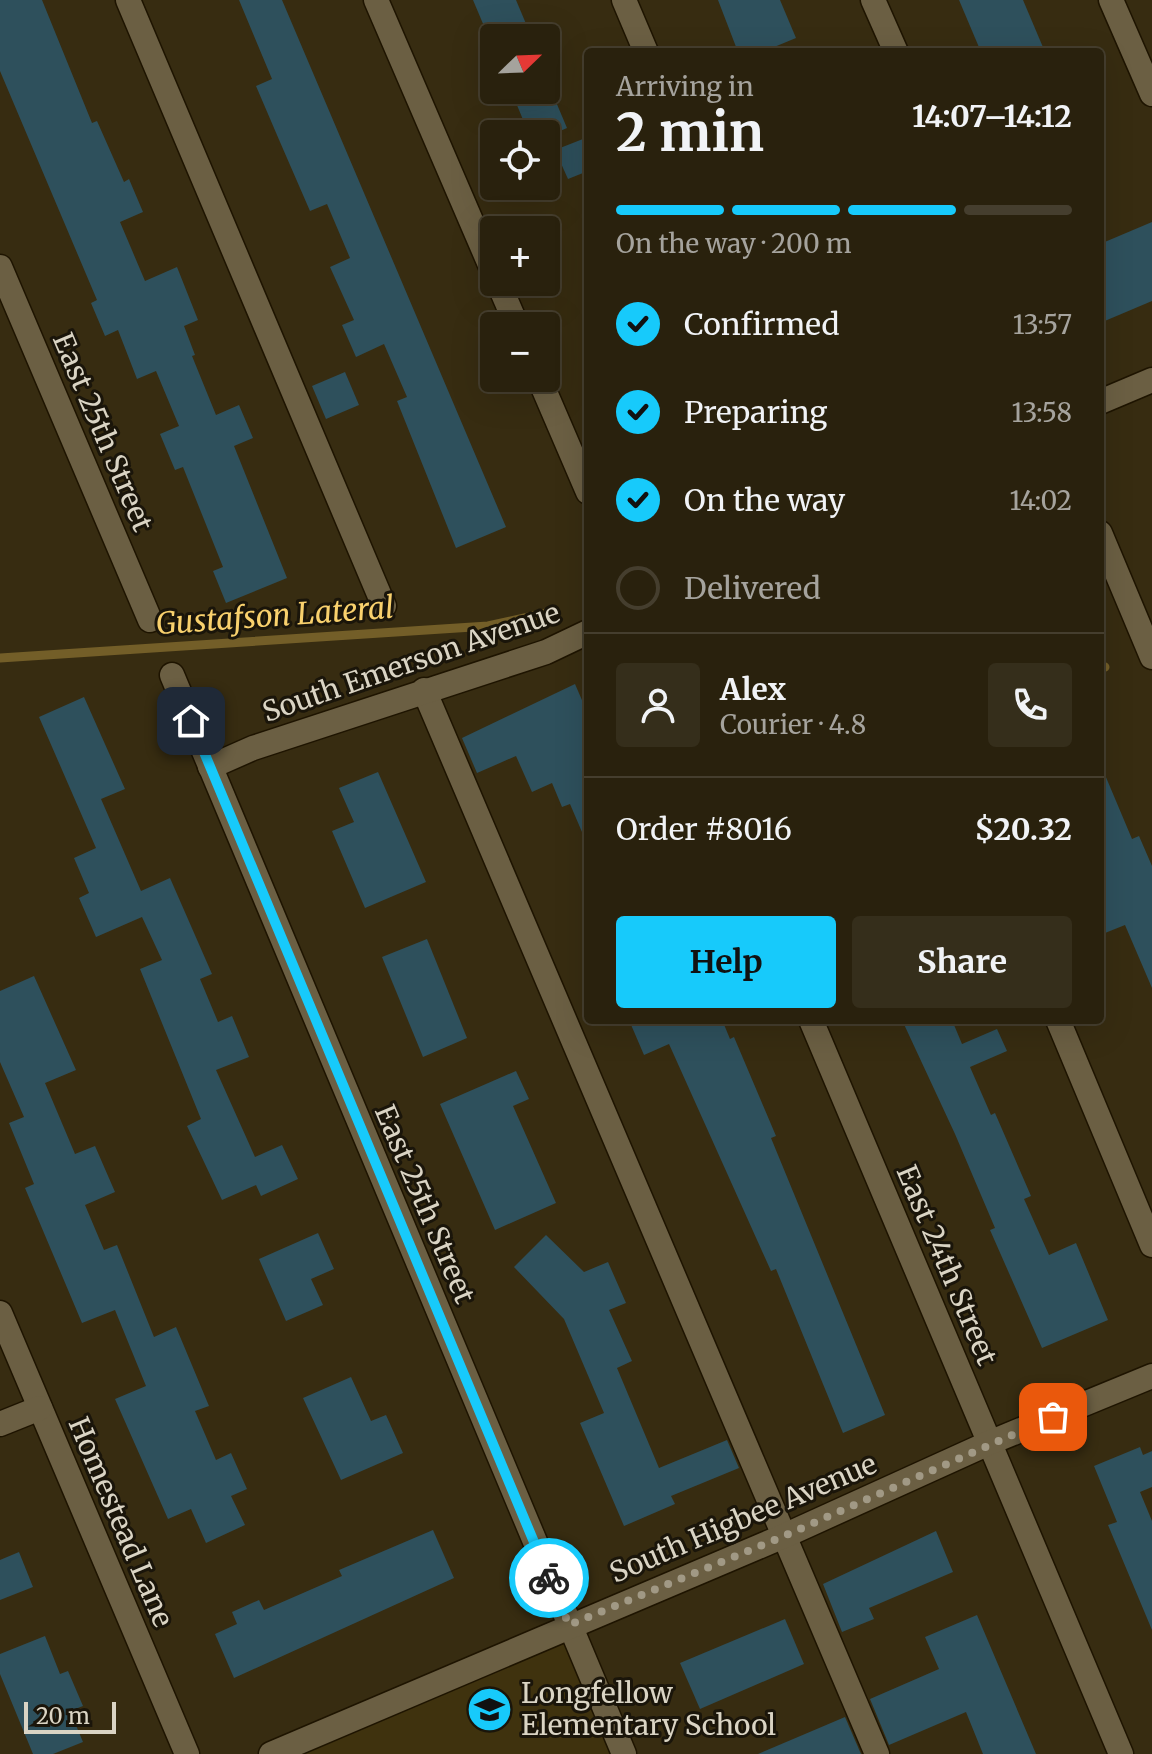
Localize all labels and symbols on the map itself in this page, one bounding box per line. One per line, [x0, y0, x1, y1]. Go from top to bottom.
north arrow [480, 24, 560, 104]
street label: East 25th Street [45, 327, 161, 537]
water label: Gustafson Lateral [155, 588, 395, 642]
street label: South Emerson Avenue [258, 594, 564, 730]
pin [157, 687, 225, 755]
street label: East 25th Street [367, 1099, 483, 1309]
street label: East 24th Street [889, 1160, 1005, 1370]
pin [1019, 1383, 1087, 1451]
street label: Homestead Lane [61, 1412, 181, 1632]
street label: South Higbee Avenue [604, 1445, 882, 1591]
courier [509, 1538, 589, 1618]
place label: Longfellow Elementary School [521, 1675, 776, 1743]
school or university icon: Longfellow Elementary School [466, 1685, 514, 1733]
scale bar [24, 1698, 116, 1734]

